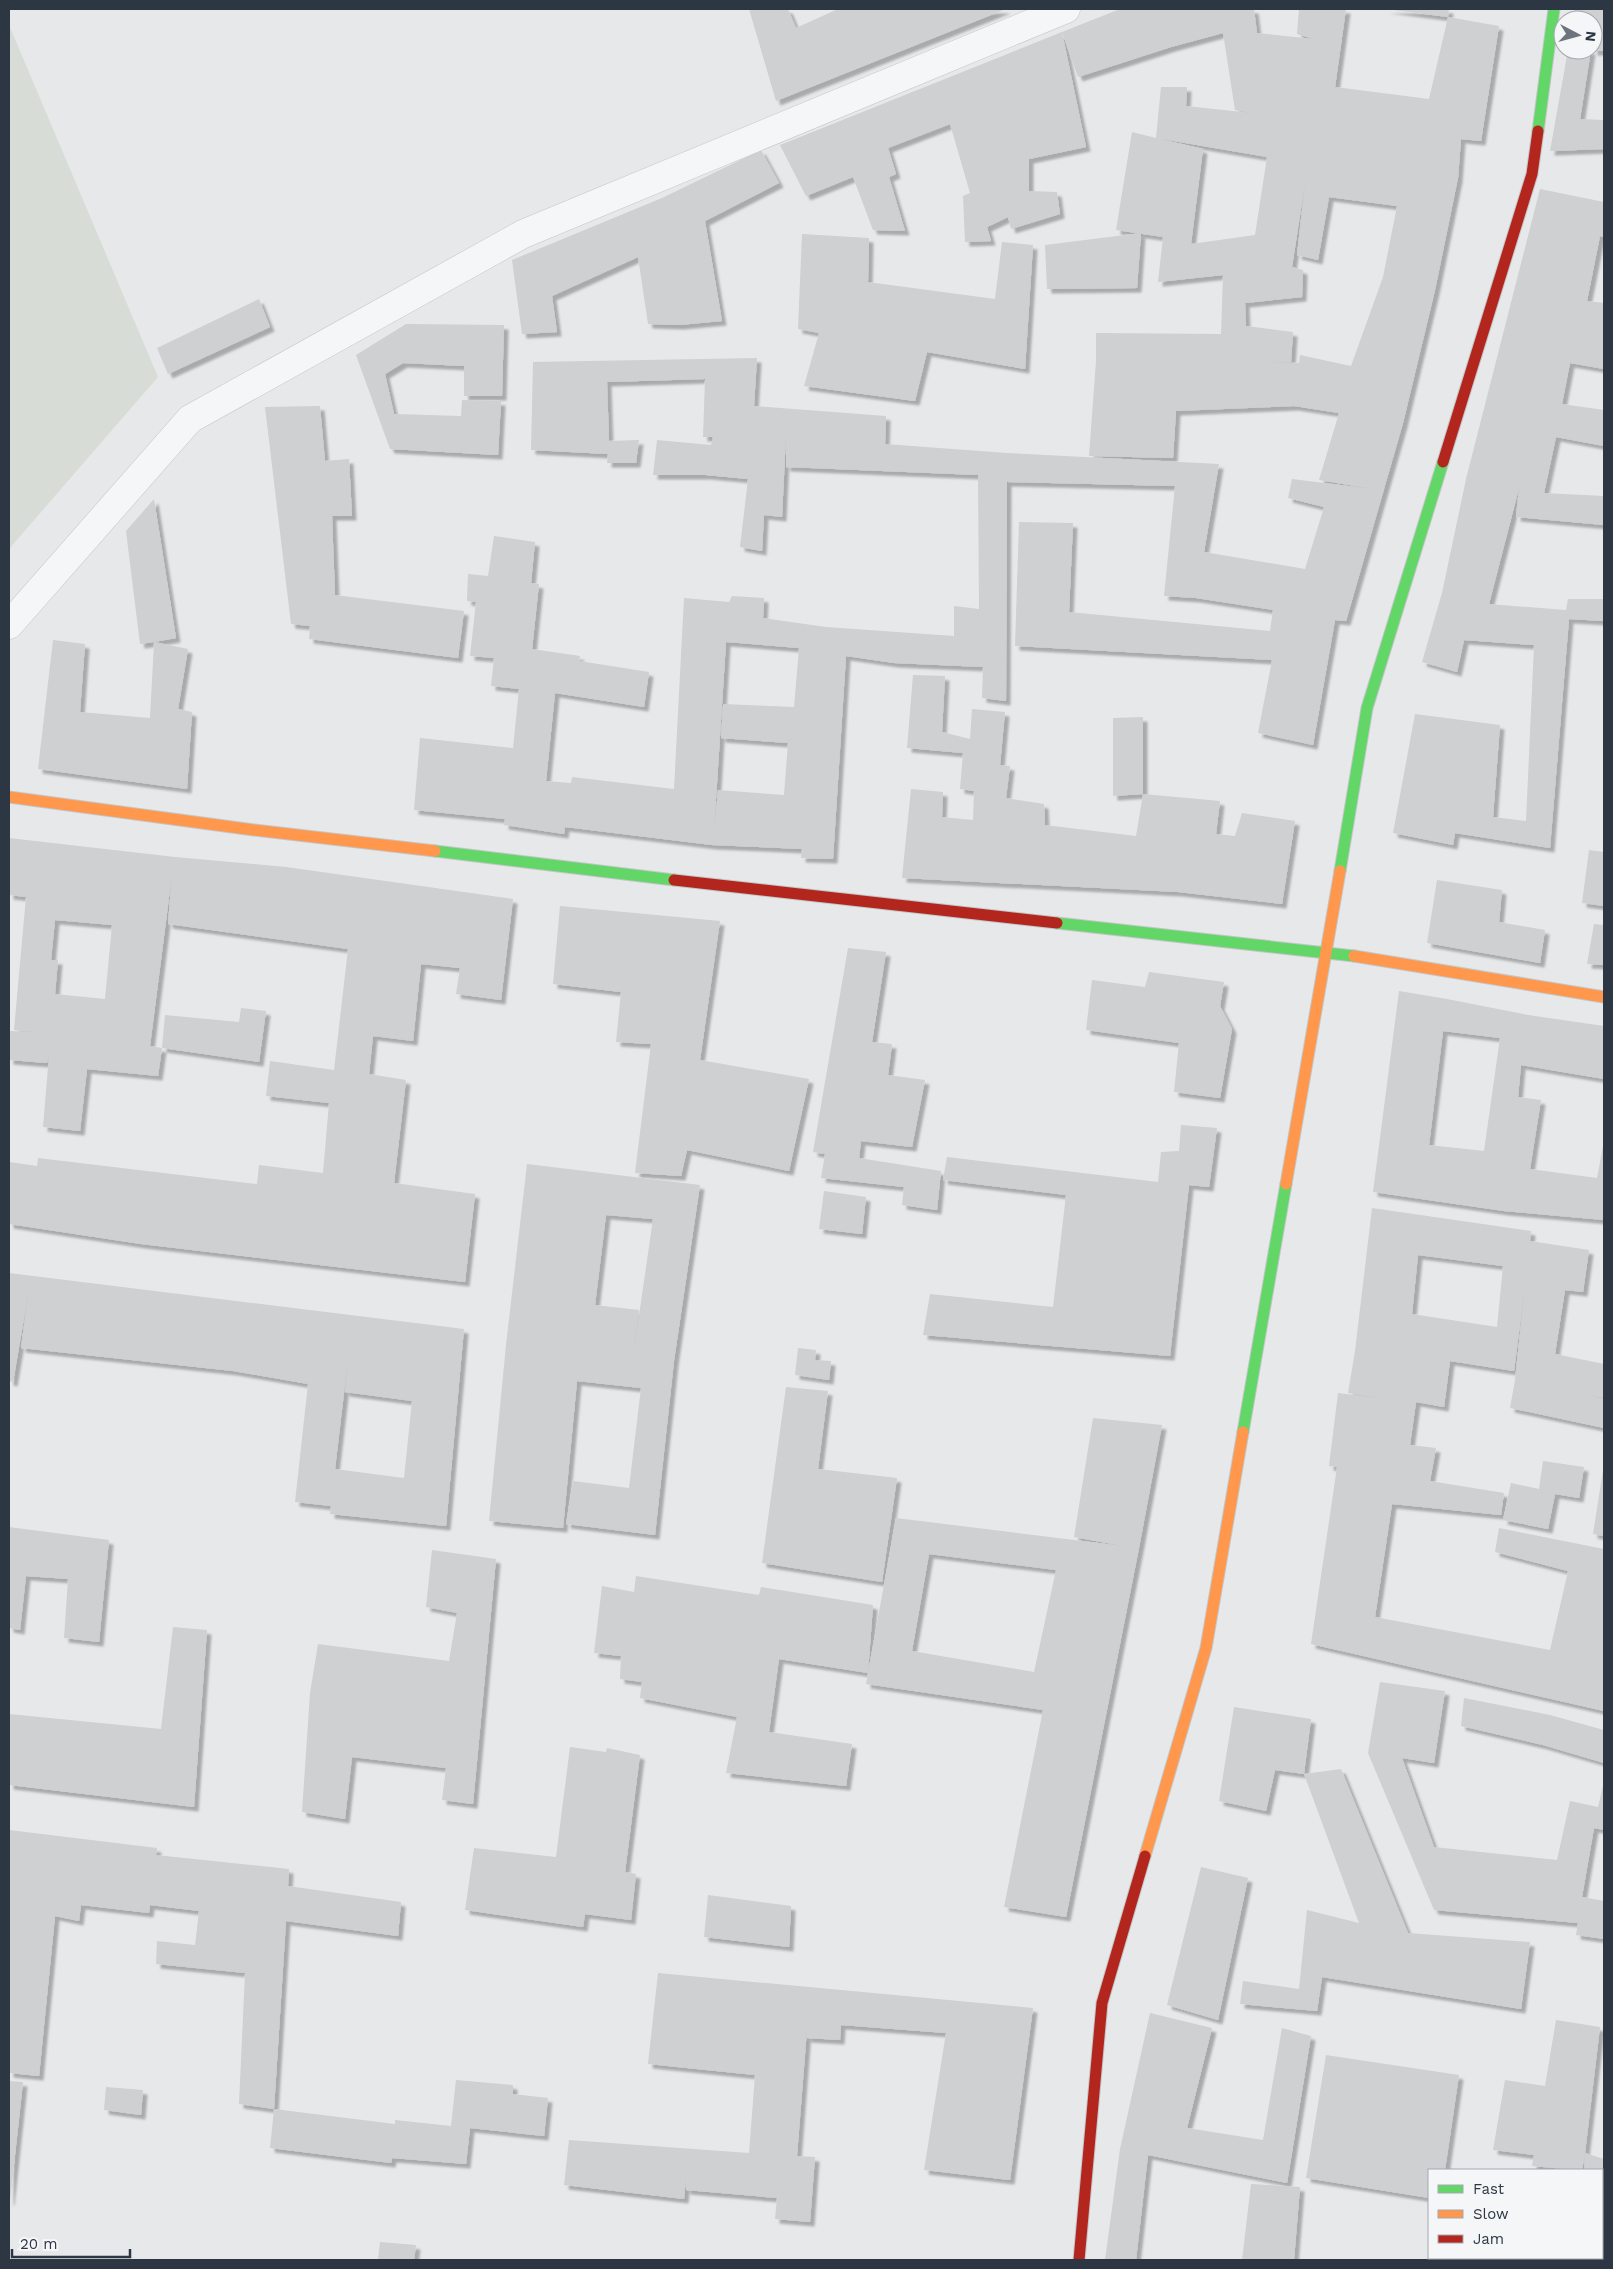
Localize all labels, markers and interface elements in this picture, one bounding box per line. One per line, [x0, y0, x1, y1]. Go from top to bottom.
north arrow [1553, 10, 1603, 60]
text: N [1582, 30, 1599, 42]
legend [1428, 2169, 1603, 2259]
text: Fast [1473, 2180, 1505, 2198]
text: Slow [1473, 2205, 1509, 2223]
scale bar [12, 2226, 130, 2258]
text: Jam [1473, 2230, 1504, 2248]
text: 20 m [20, 2235, 58, 2253]

